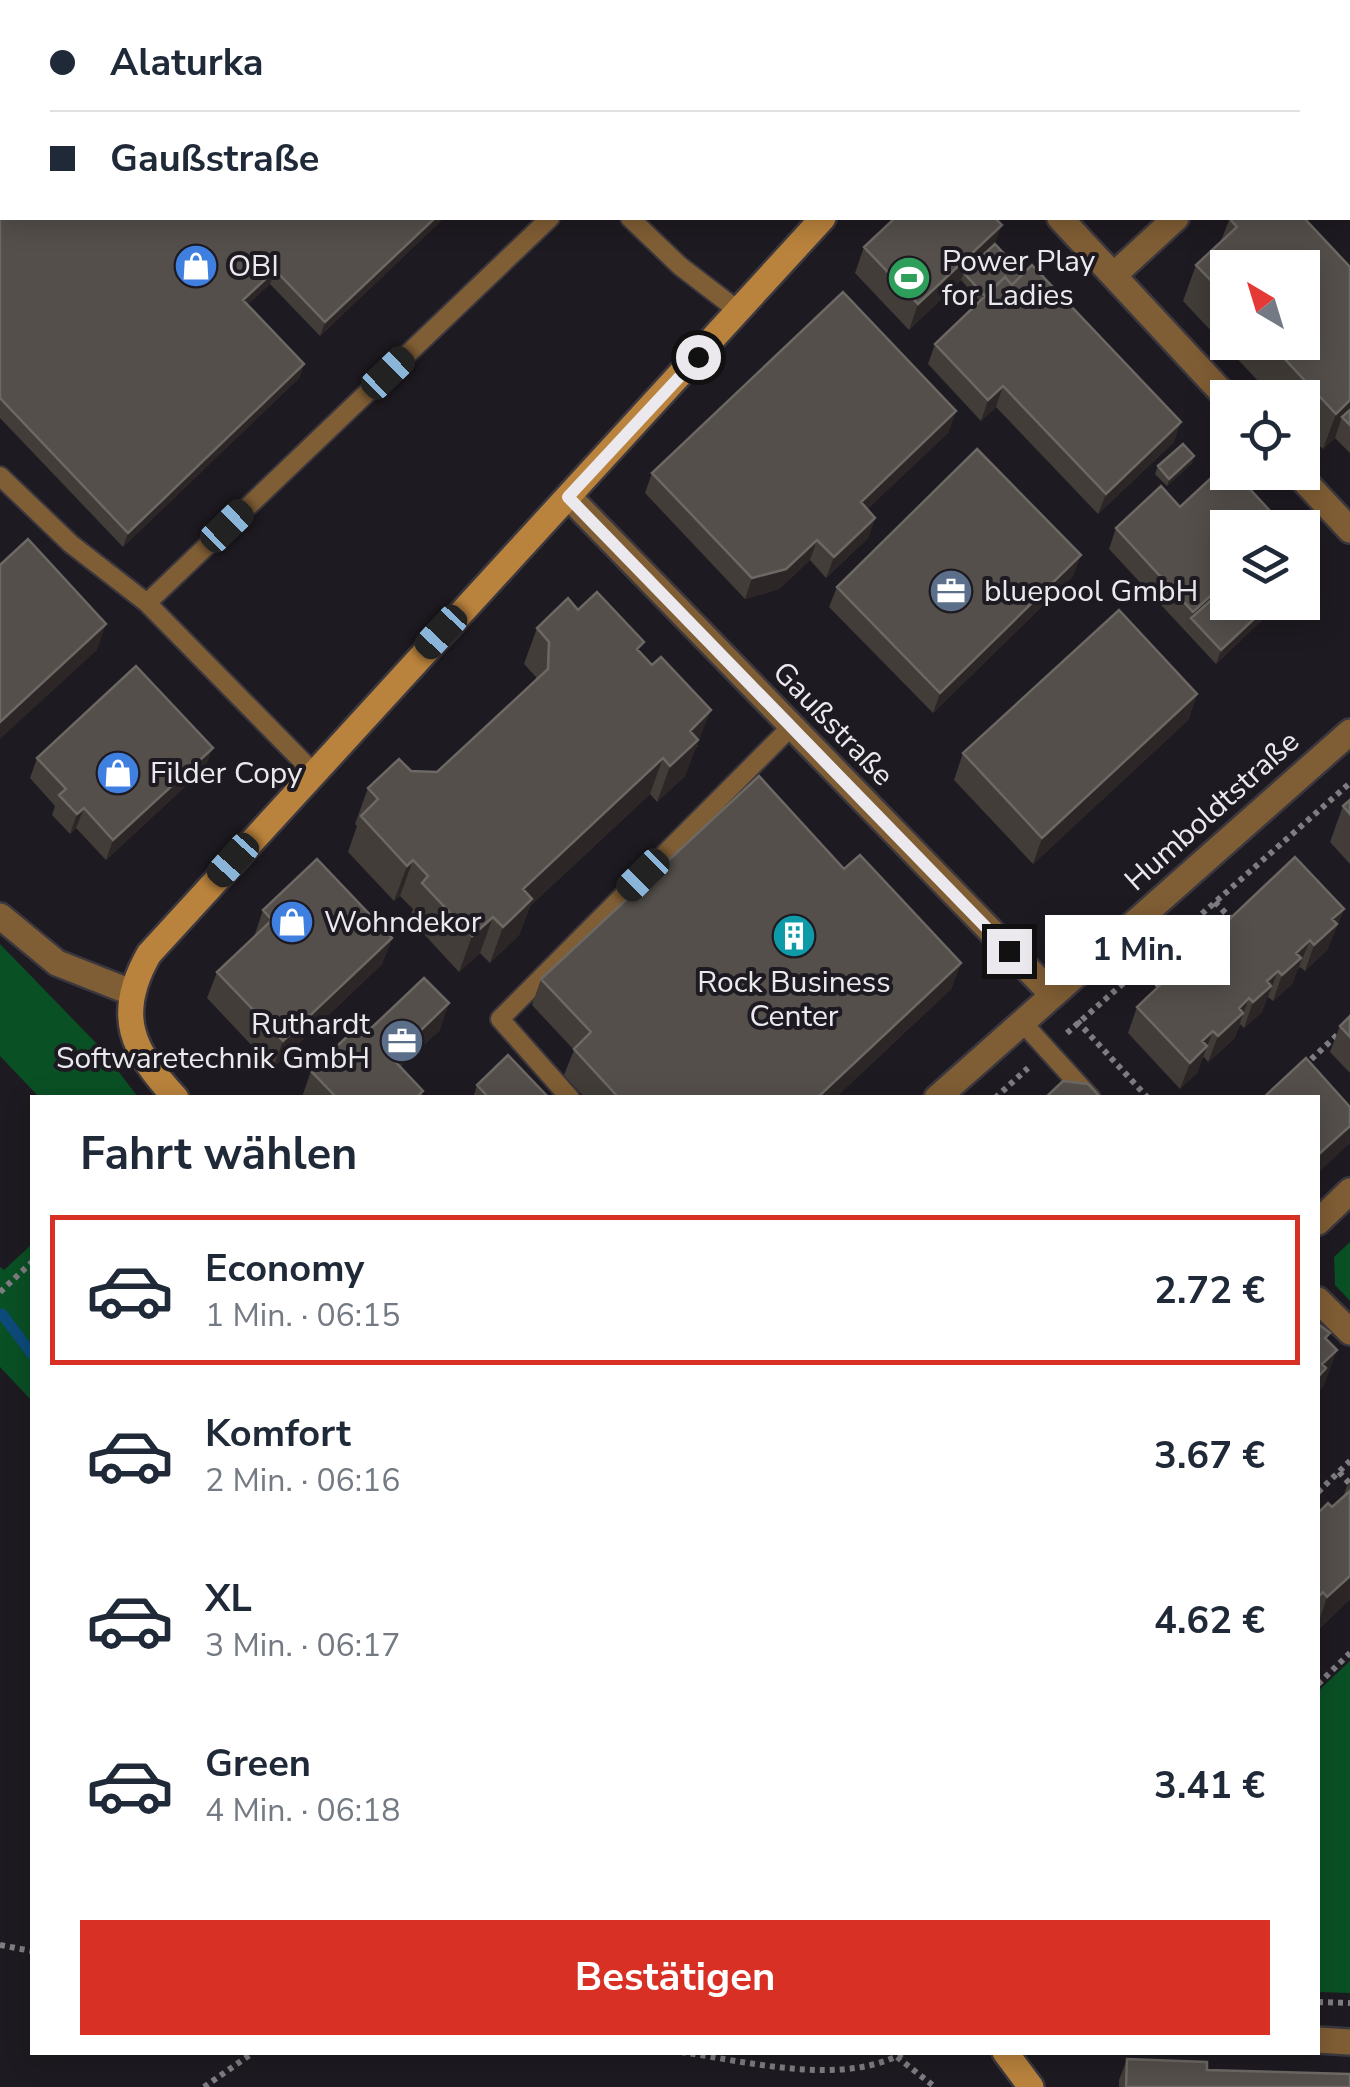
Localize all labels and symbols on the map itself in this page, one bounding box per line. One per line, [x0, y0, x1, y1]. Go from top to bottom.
place label: Power Play for Ladies [942, 241, 1096, 316]
shop icon: OBI [173, 243, 219, 289]
place label: OBI [228, 246, 279, 287]
north arrow [1210, 250, 1320, 360]
sports icon: Power Play for Ladies [886, 255, 932, 301]
route start [676, 335, 721, 380]
car [356, 341, 420, 405]
car [195, 494, 259, 558]
office icon: bluepool GmbH [928, 568, 974, 614]
place label: bluepool GmbH [984, 571, 1198, 612]
car [410, 600, 472, 664]
street label: Gaußstraße [763, 653, 903, 795]
street label: Humboldtstraße [1116, 722, 1308, 900]
shop icon: Filder Copy [95, 750, 141, 796]
place label: Filder Copy [150, 753, 303, 794]
car [202, 828, 264, 892]
car [611, 843, 675, 907]
shop icon: Wohndekor [269, 899, 315, 945]
place label: Wohndekor [324, 902, 482, 943]
building icon: Rock Business Center [771, 913, 817, 959]
callout: 1 Min. [1044, 916, 1229, 986]
route end [987, 929, 1032, 974]
place label: Rock Business Center [697, 962, 891, 1037]
place label: Ruthardt Softwaretechnik GmbH [56, 1004, 370, 1079]
office icon: Ruthardt Softwaretechnik GmbH [379, 1018, 425, 1064]

